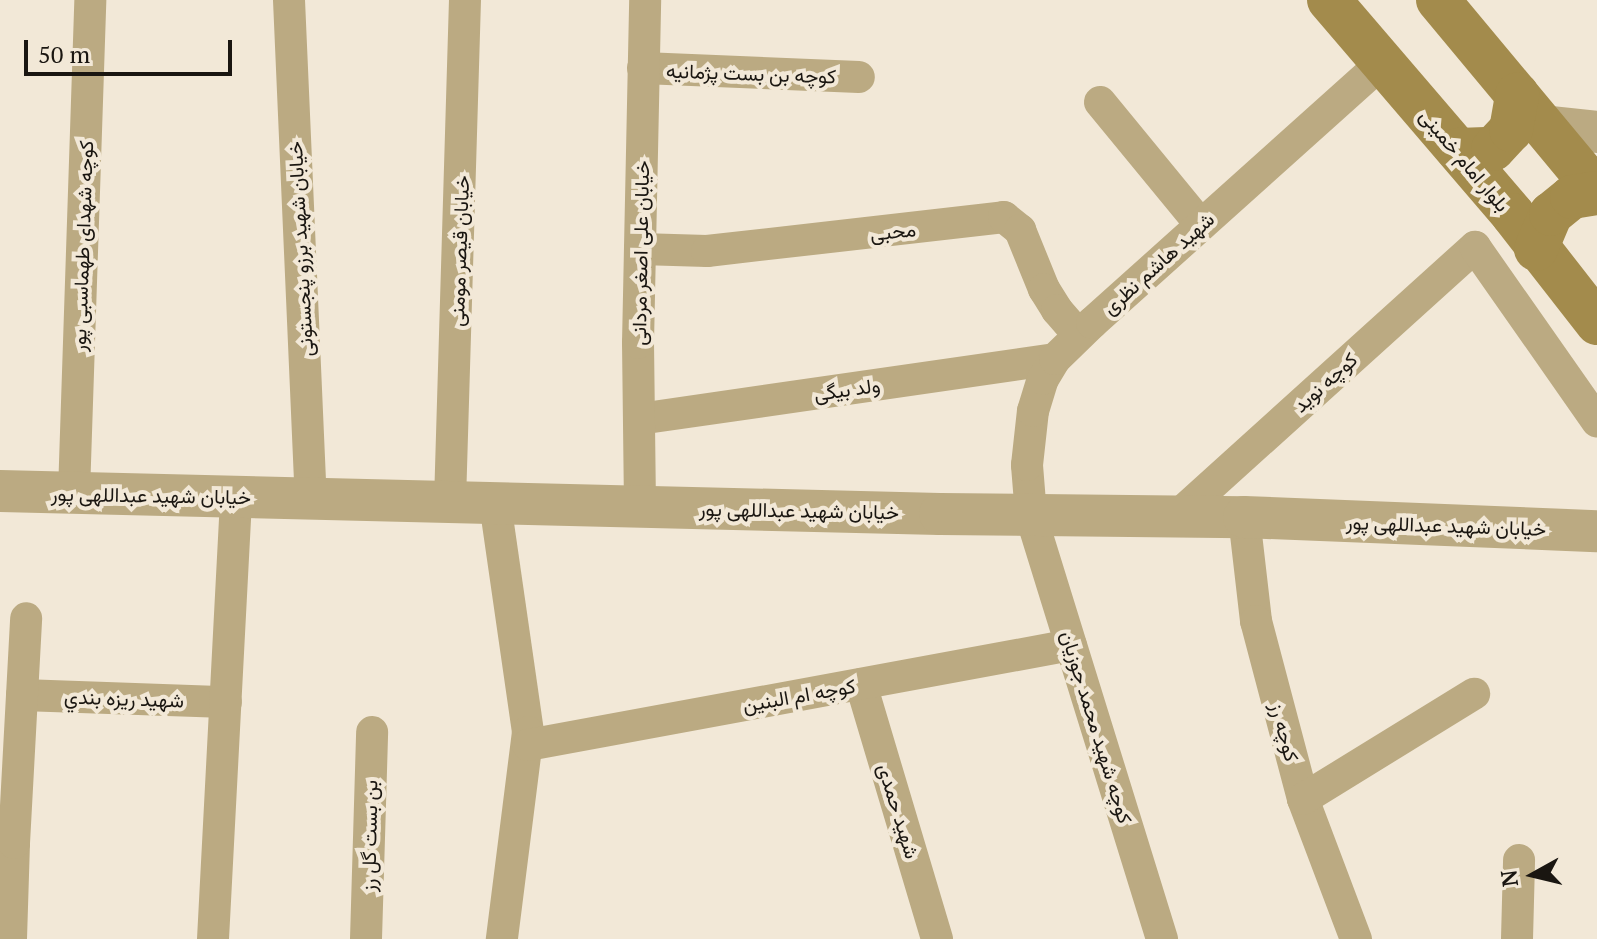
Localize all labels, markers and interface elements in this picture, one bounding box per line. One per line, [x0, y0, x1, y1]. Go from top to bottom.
scale bar [28, 24, 236, 74]
text: 50 m [38, 38, 90, 70]
street label: کوچه بن بست پژمانیه [666, 58, 836, 88]
street label: بلوار امام خمینی [1415, 104, 1515, 216]
street label: کوچه شهدای طهماسبی پور [66, 140, 98, 352]
street label: خیابان شهید برزو پنجستونی [282, 141, 318, 357]
street label: خیابان علی اصغر مردانی [626, 160, 654, 346]
street label: خیابان قیصر مومنی [444, 175, 474, 327]
street label: شهید هاشم نظری [1097, 207, 1219, 319]
street label: محبی [869, 217, 917, 245]
street label: کوچه نوید [1288, 347, 1362, 417]
street label: ولد بیگی [812, 372, 882, 406]
street label: خیابان شهید عبداللهی پور [51, 481, 251, 509]
street label: خیابان شهید عبداللهی پور [699, 496, 899, 524]
street label: خیابان شهید عبداللهی پور [1346, 510, 1546, 540]
street label: کوچه شهید محمد جوزیان [1056, 628, 1138, 826]
street label: کوچه ام البنین [741, 673, 857, 717]
street label: شهيد ريزه بندي [64, 684, 184, 712]
street label: کوچه رز [1266, 700, 1304, 764]
street label: شهید حمدی [873, 761, 925, 861]
street label: بن بست گل رز [356, 780, 382, 892]
north arrow [1493, 835, 1573, 915]
text: N [1493, 868, 1524, 889]

